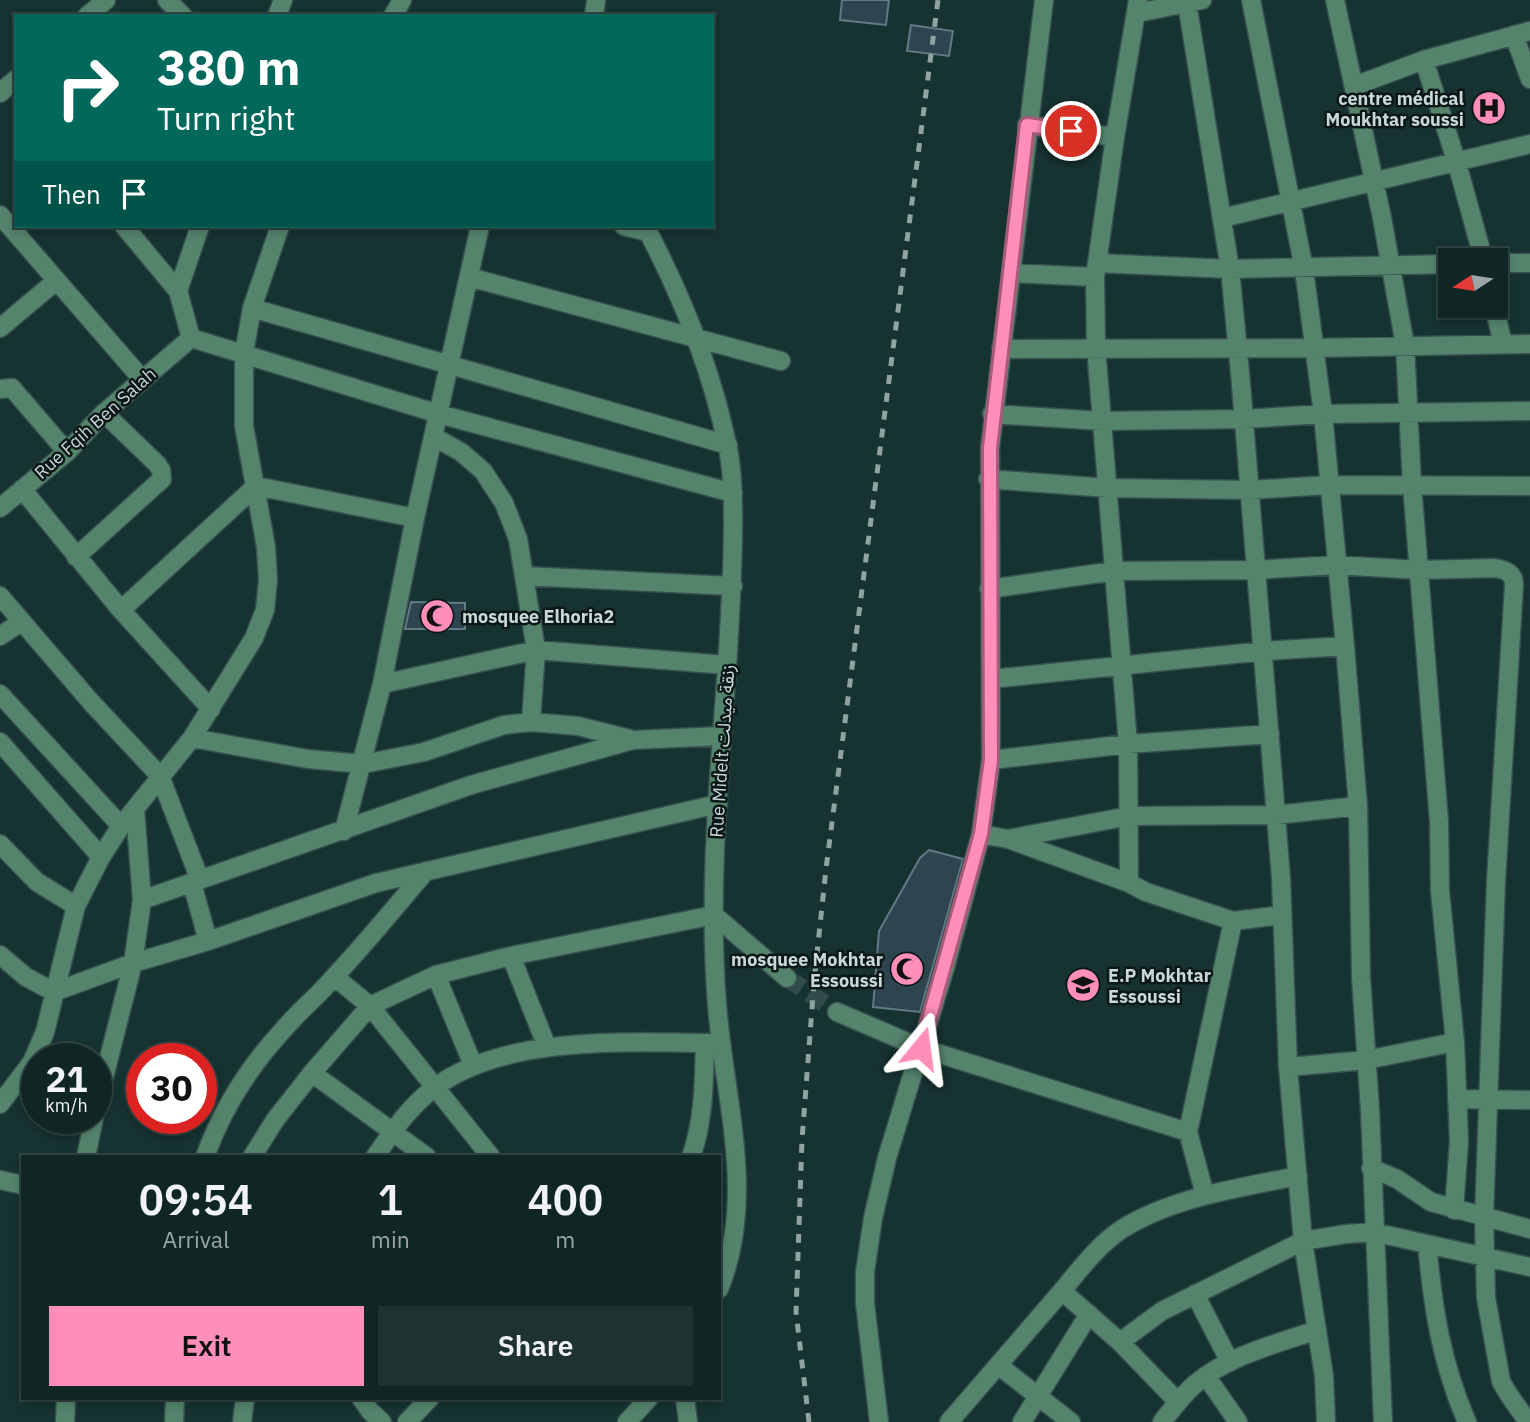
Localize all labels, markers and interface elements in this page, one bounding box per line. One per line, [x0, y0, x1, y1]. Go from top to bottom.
text: 380 m [157, 35, 301, 98]
icon: right [42, 42, 133, 133]
place label: centre médical Moukhtar soussi [1325, 87, 1465, 131]
hospital icon: centre médical Moukhtar soussi [1470, 89, 1508, 127]
text: Turn right [157, 97, 295, 139]
pin [1041, 101, 1101, 161]
icon: arrive [1052, 112, 1090, 150]
icon: arrive [115, 175, 153, 213]
text: Then [42, 177, 101, 211]
north arrow [1438, 248, 1508, 318]
map controls [1438, 248, 1508, 318]
street label: Rue Fqih Ben Salah [29, 362, 161, 484]
mosque icon: mosquee Elhoria2 [418, 597, 456, 635]
place label: mosquee Elhoria2 [462, 605, 614, 628]
street label: Rue Midelt زنقة ميدلت [704, 664, 740, 838]
place label: mosquee Mokhtar Essoussi [731, 948, 883, 992]
mosque icon: mosquee Mokhtar Essoussi [888, 950, 926, 988]
place label: E.P Mokhtar Essoussi [1108, 964, 1211, 1008]
school or university icon: E.P Mokhtar Essoussi [1064, 966, 1102, 1004]
position arrow [884, 1011, 958, 1085]
speed limit sign: 30 [126, 1043, 217, 1134]
text: 21 [45, 1056, 88, 1102]
text: km/h [45, 1094, 88, 1117]
text: 09:54 [139, 1172, 253, 1227]
text: 1 [378, 1172, 403, 1227]
text: 400 [528, 1172, 603, 1227]
text: Arrival [162, 1224, 229, 1254]
text: min [371, 1224, 410, 1254]
text: m [555, 1224, 575, 1254]
button: Exit [49, 1306, 364, 1386]
button: Share [378, 1306, 693, 1386]

